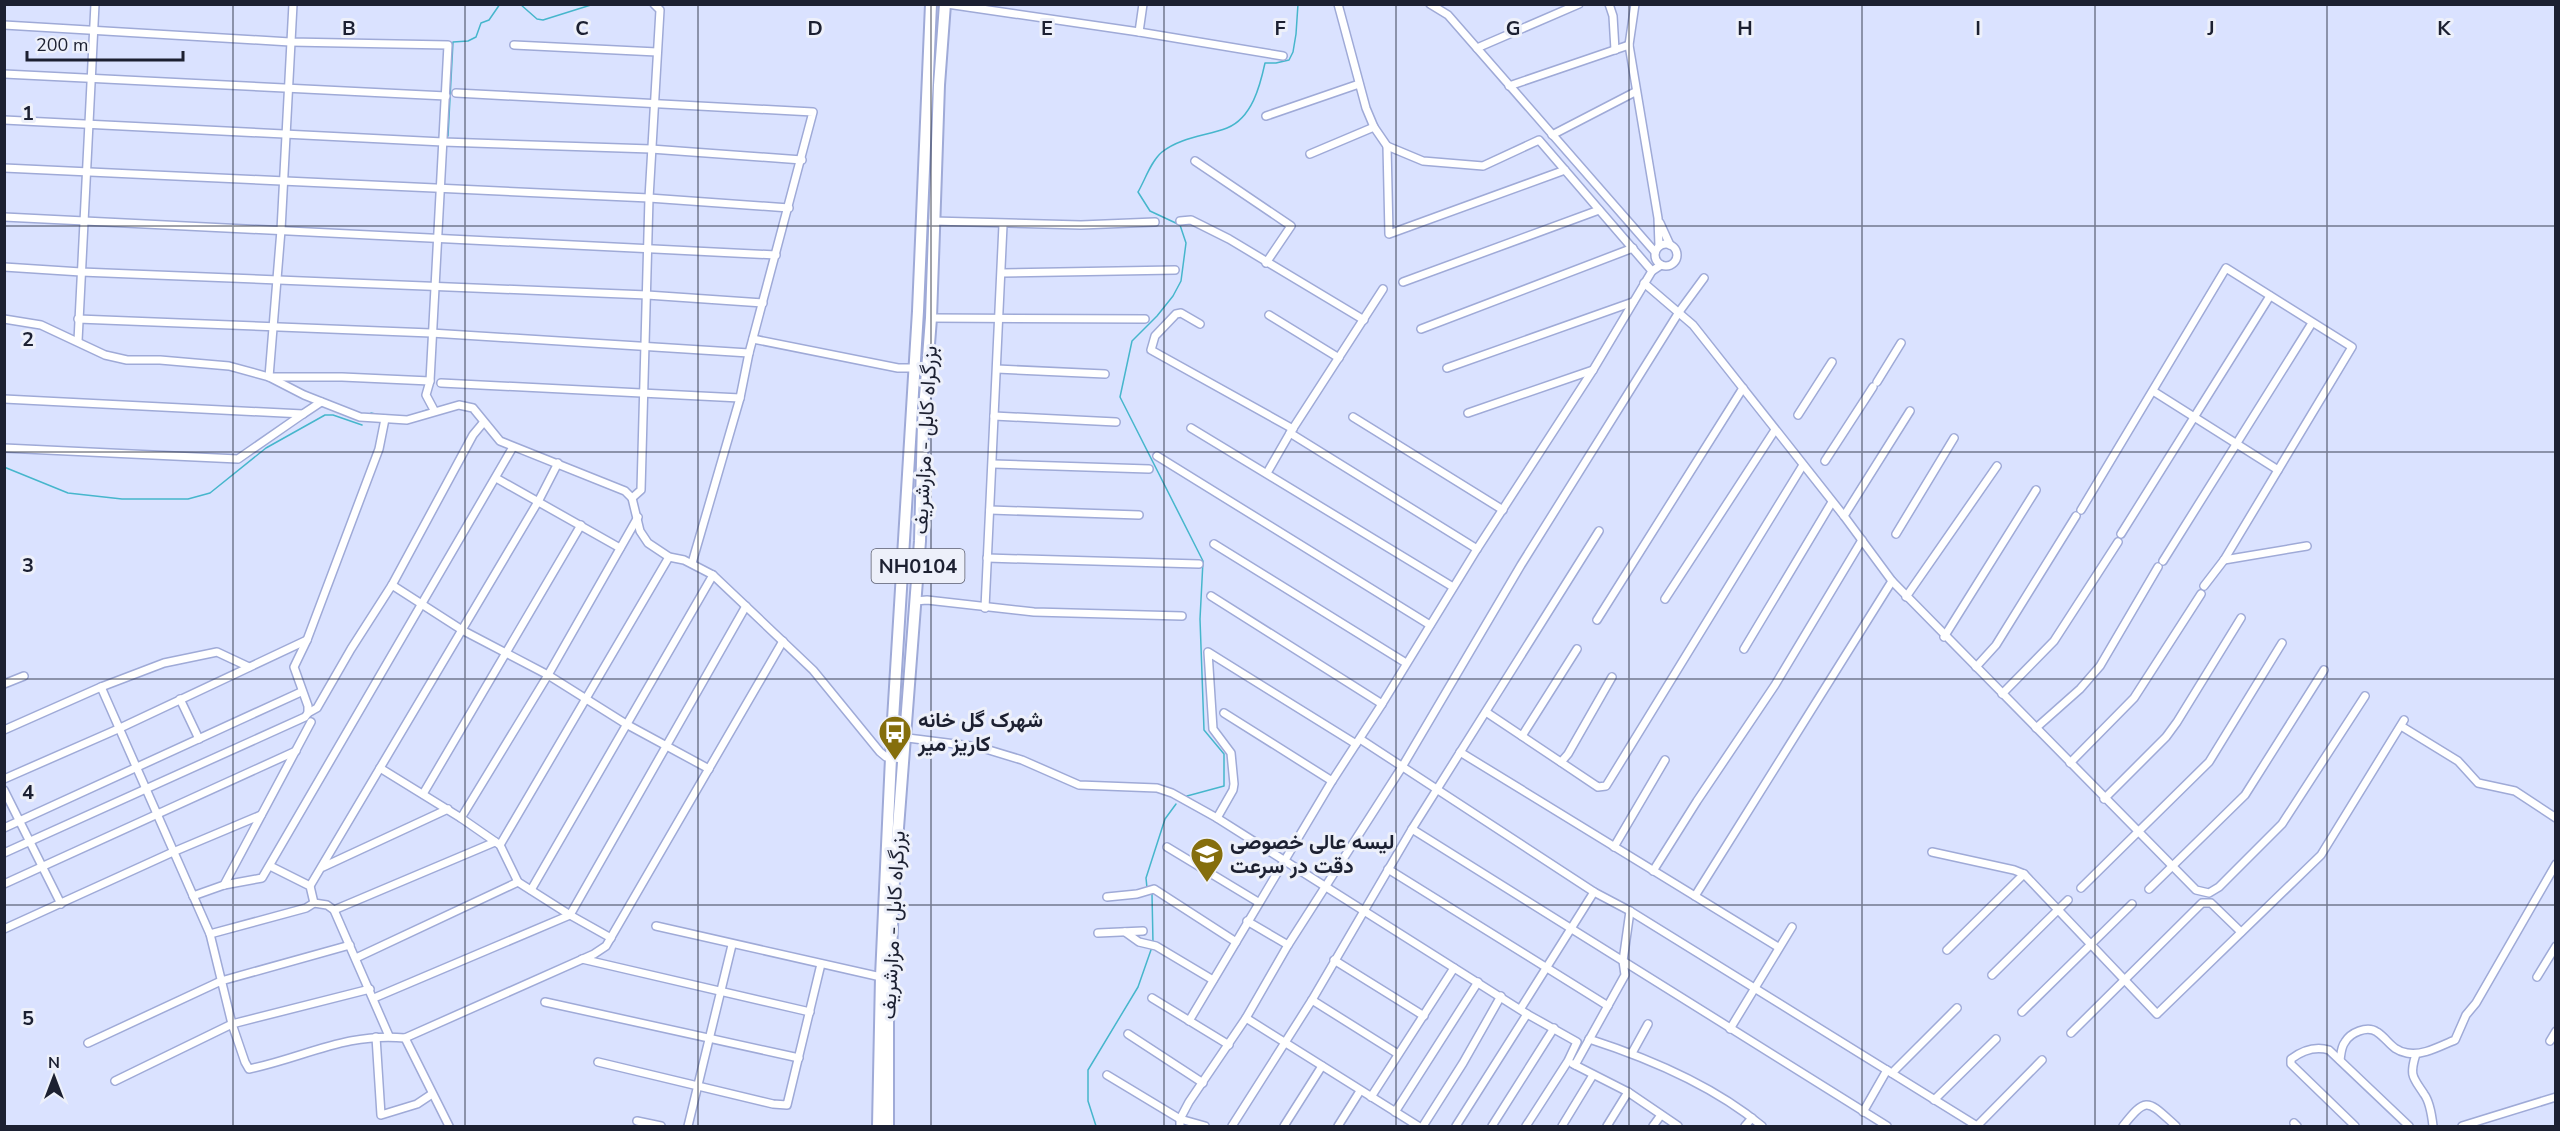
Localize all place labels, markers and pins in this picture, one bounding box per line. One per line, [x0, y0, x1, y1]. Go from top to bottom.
place label: شهرک گل خانه کاریز میر [917, 706, 1043, 758]
bus stop icon: شهرک گل خانه کاریز میر [877, 714, 913, 761]
place label: لیسه عالی خصوصی دقت در سرعت [1230, 828, 1395, 880]
school or university icon: لیسه عالی خصوصی دقت در سرعت [1189, 836, 1225, 883]

